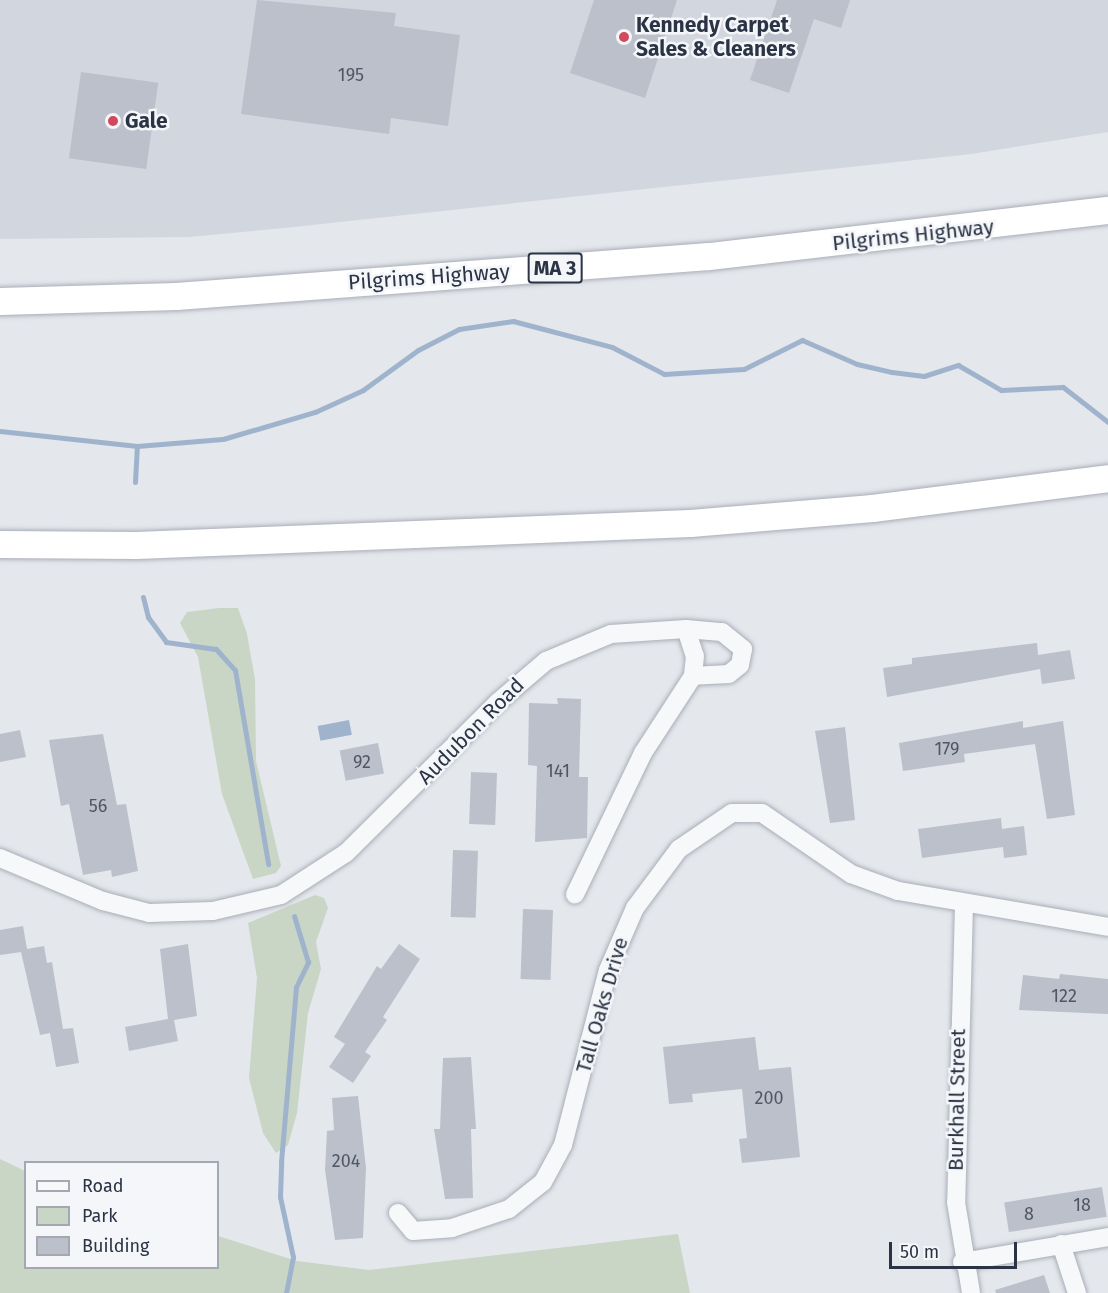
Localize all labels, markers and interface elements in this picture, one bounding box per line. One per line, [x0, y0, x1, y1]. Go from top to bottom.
place label: Kennedy Carpet Sales & Cleaners [636, 12, 796, 62]
marker: Kennedy Carpet Sales & Cleaners [617, 30, 631, 44]
house number: 195 [338, 64, 364, 86]
place label: Gale [125, 108, 168, 134]
marker: Gale [106, 114, 120, 128]
street label: Pilgrims Highway [831, 214, 995, 256]
road number: MA 3 [526, 251, 584, 285]
street label: Pilgrims Highway [347, 259, 511, 295]
street label: Audubon Road [413, 673, 529, 789]
house number: 179 [935, 738, 959, 760]
house number: 92 [353, 751, 371, 773]
house number: 141 [546, 760, 570, 782]
house number: 56 [89, 795, 107, 817]
street label: Tall Oaks Drive [571, 934, 633, 1076]
house number: 122 [1051, 985, 1077, 1007]
street label: Burkhall Street [943, 1029, 971, 1171]
house number: 200 [755, 1087, 783, 1109]
house number: 204 [332, 1150, 360, 1172]
legend [24, 1161, 219, 1269]
text: Road [82, 1175, 124, 1197]
house number: 18 [1073, 1194, 1091, 1216]
house number: 8 [1024, 1203, 1034, 1225]
text: Park [82, 1205, 117, 1227]
scale bar [892, 1230, 1020, 1268]
text: Building [82, 1235, 149, 1257]
text: 50 m [900, 1241, 939, 1263]

